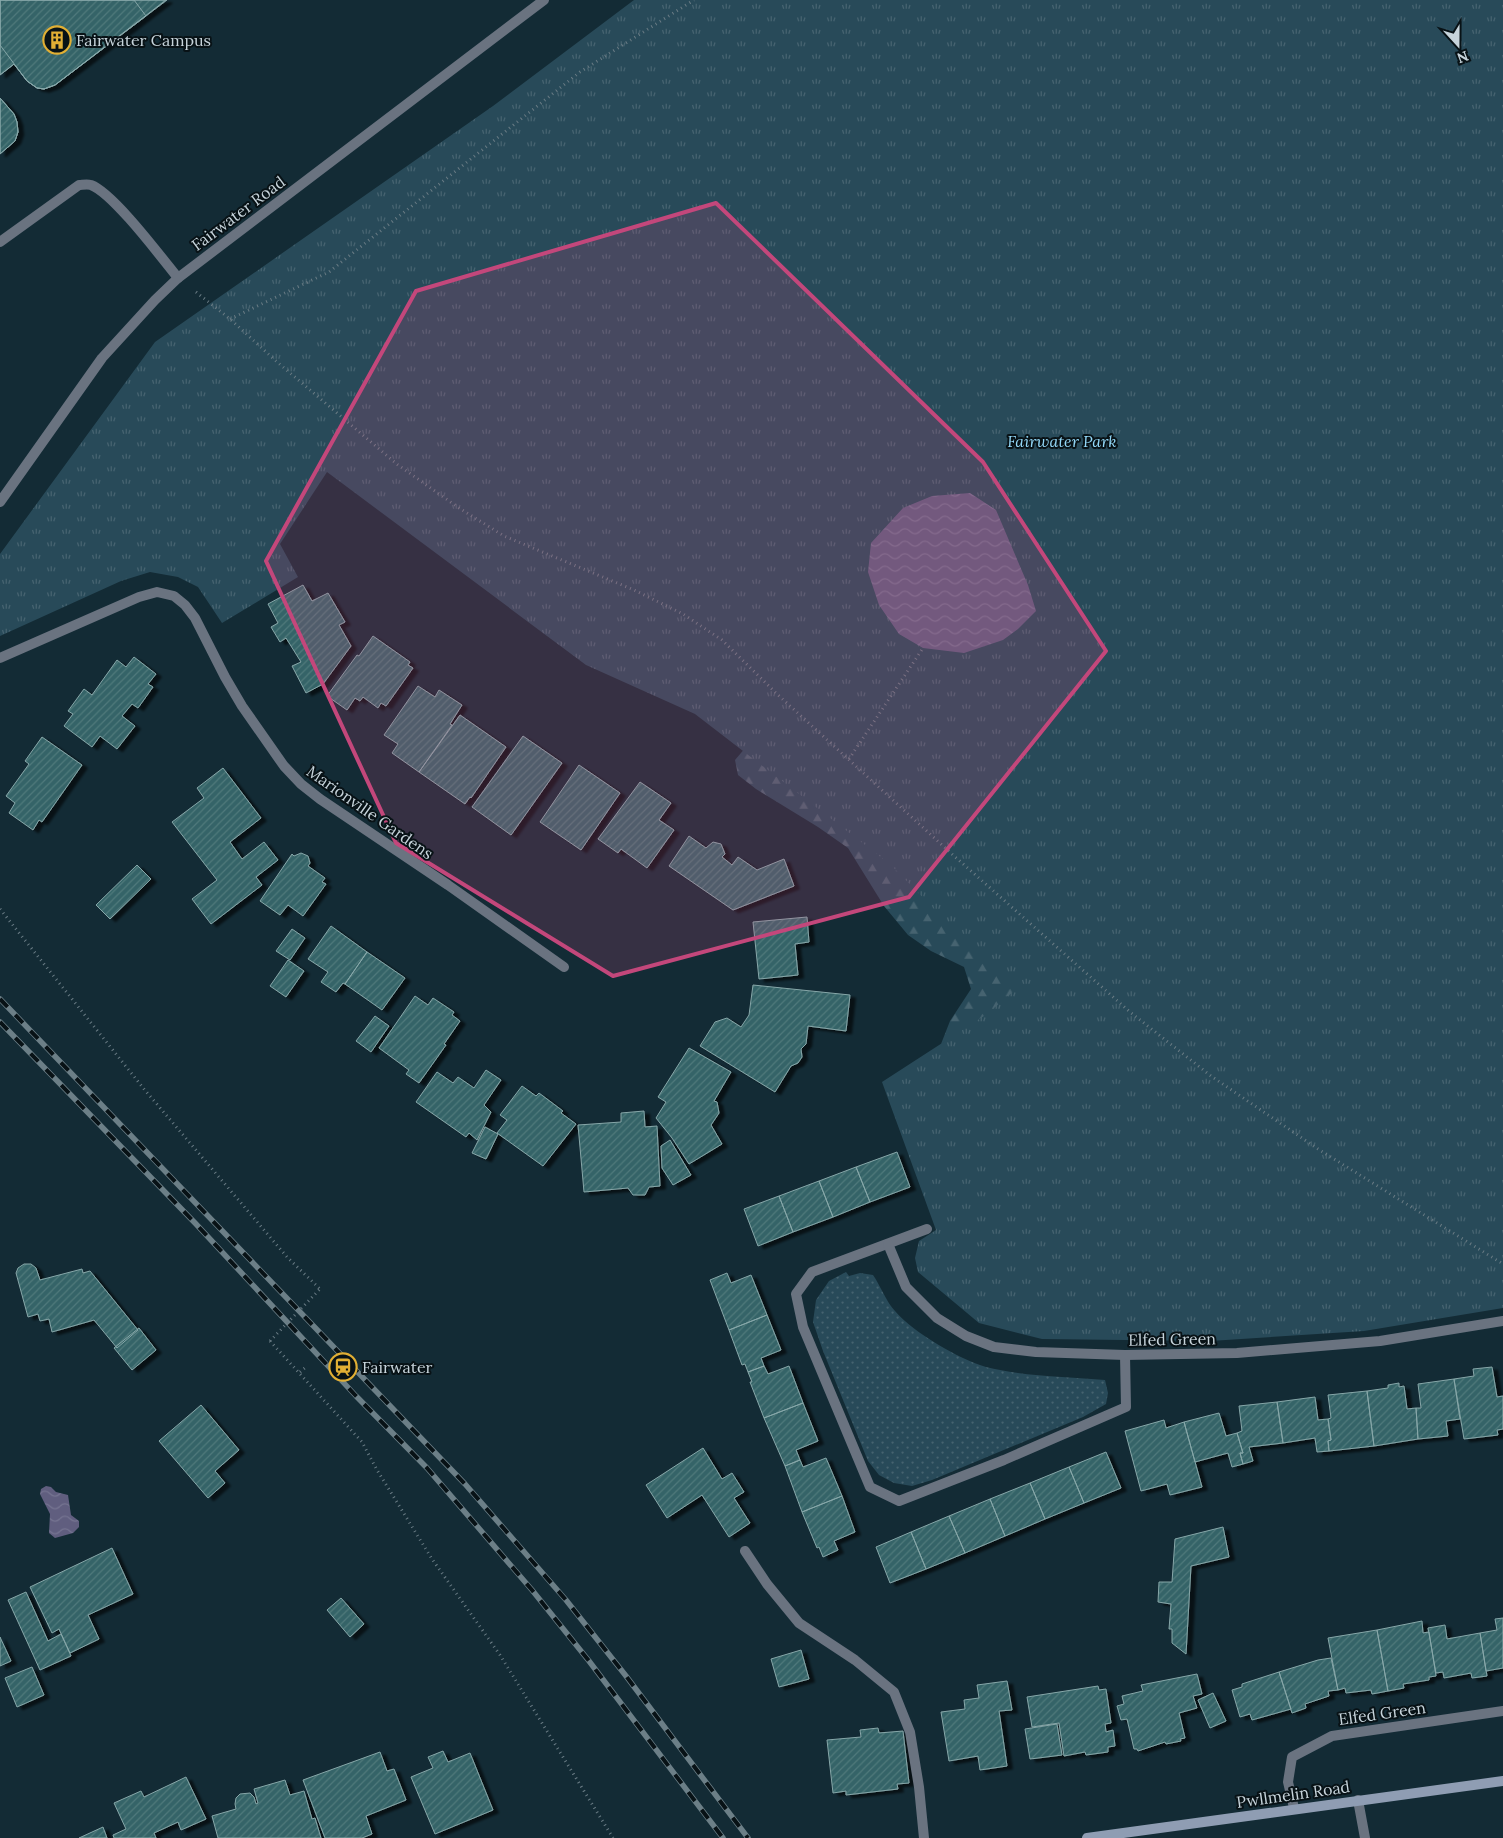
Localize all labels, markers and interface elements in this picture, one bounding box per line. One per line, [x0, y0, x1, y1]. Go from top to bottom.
north arrow [1433, 20, 1483, 70]
building icon: Fairwater Campus [42, 25, 72, 55]
place label: Fairwater Campus [76, 30, 211, 50]
text: N [1454, 47, 1471, 68]
street label: Fairwater Road [187, 171, 289, 255]
park label: Fairwater Park [1007, 431, 1117, 451]
street label: Marionville Gardens [303, 761, 437, 863]
street label: Elfed Green [1128, 1328, 1216, 1350]
station icon: Fairwater [328, 1352, 358, 1382]
place label: Fairwater [362, 1357, 433, 1377]
street label: Elfed Green [1337, 1697, 1427, 1729]
street label: Pwllmelin Road [1235, 1776, 1352, 1812]

